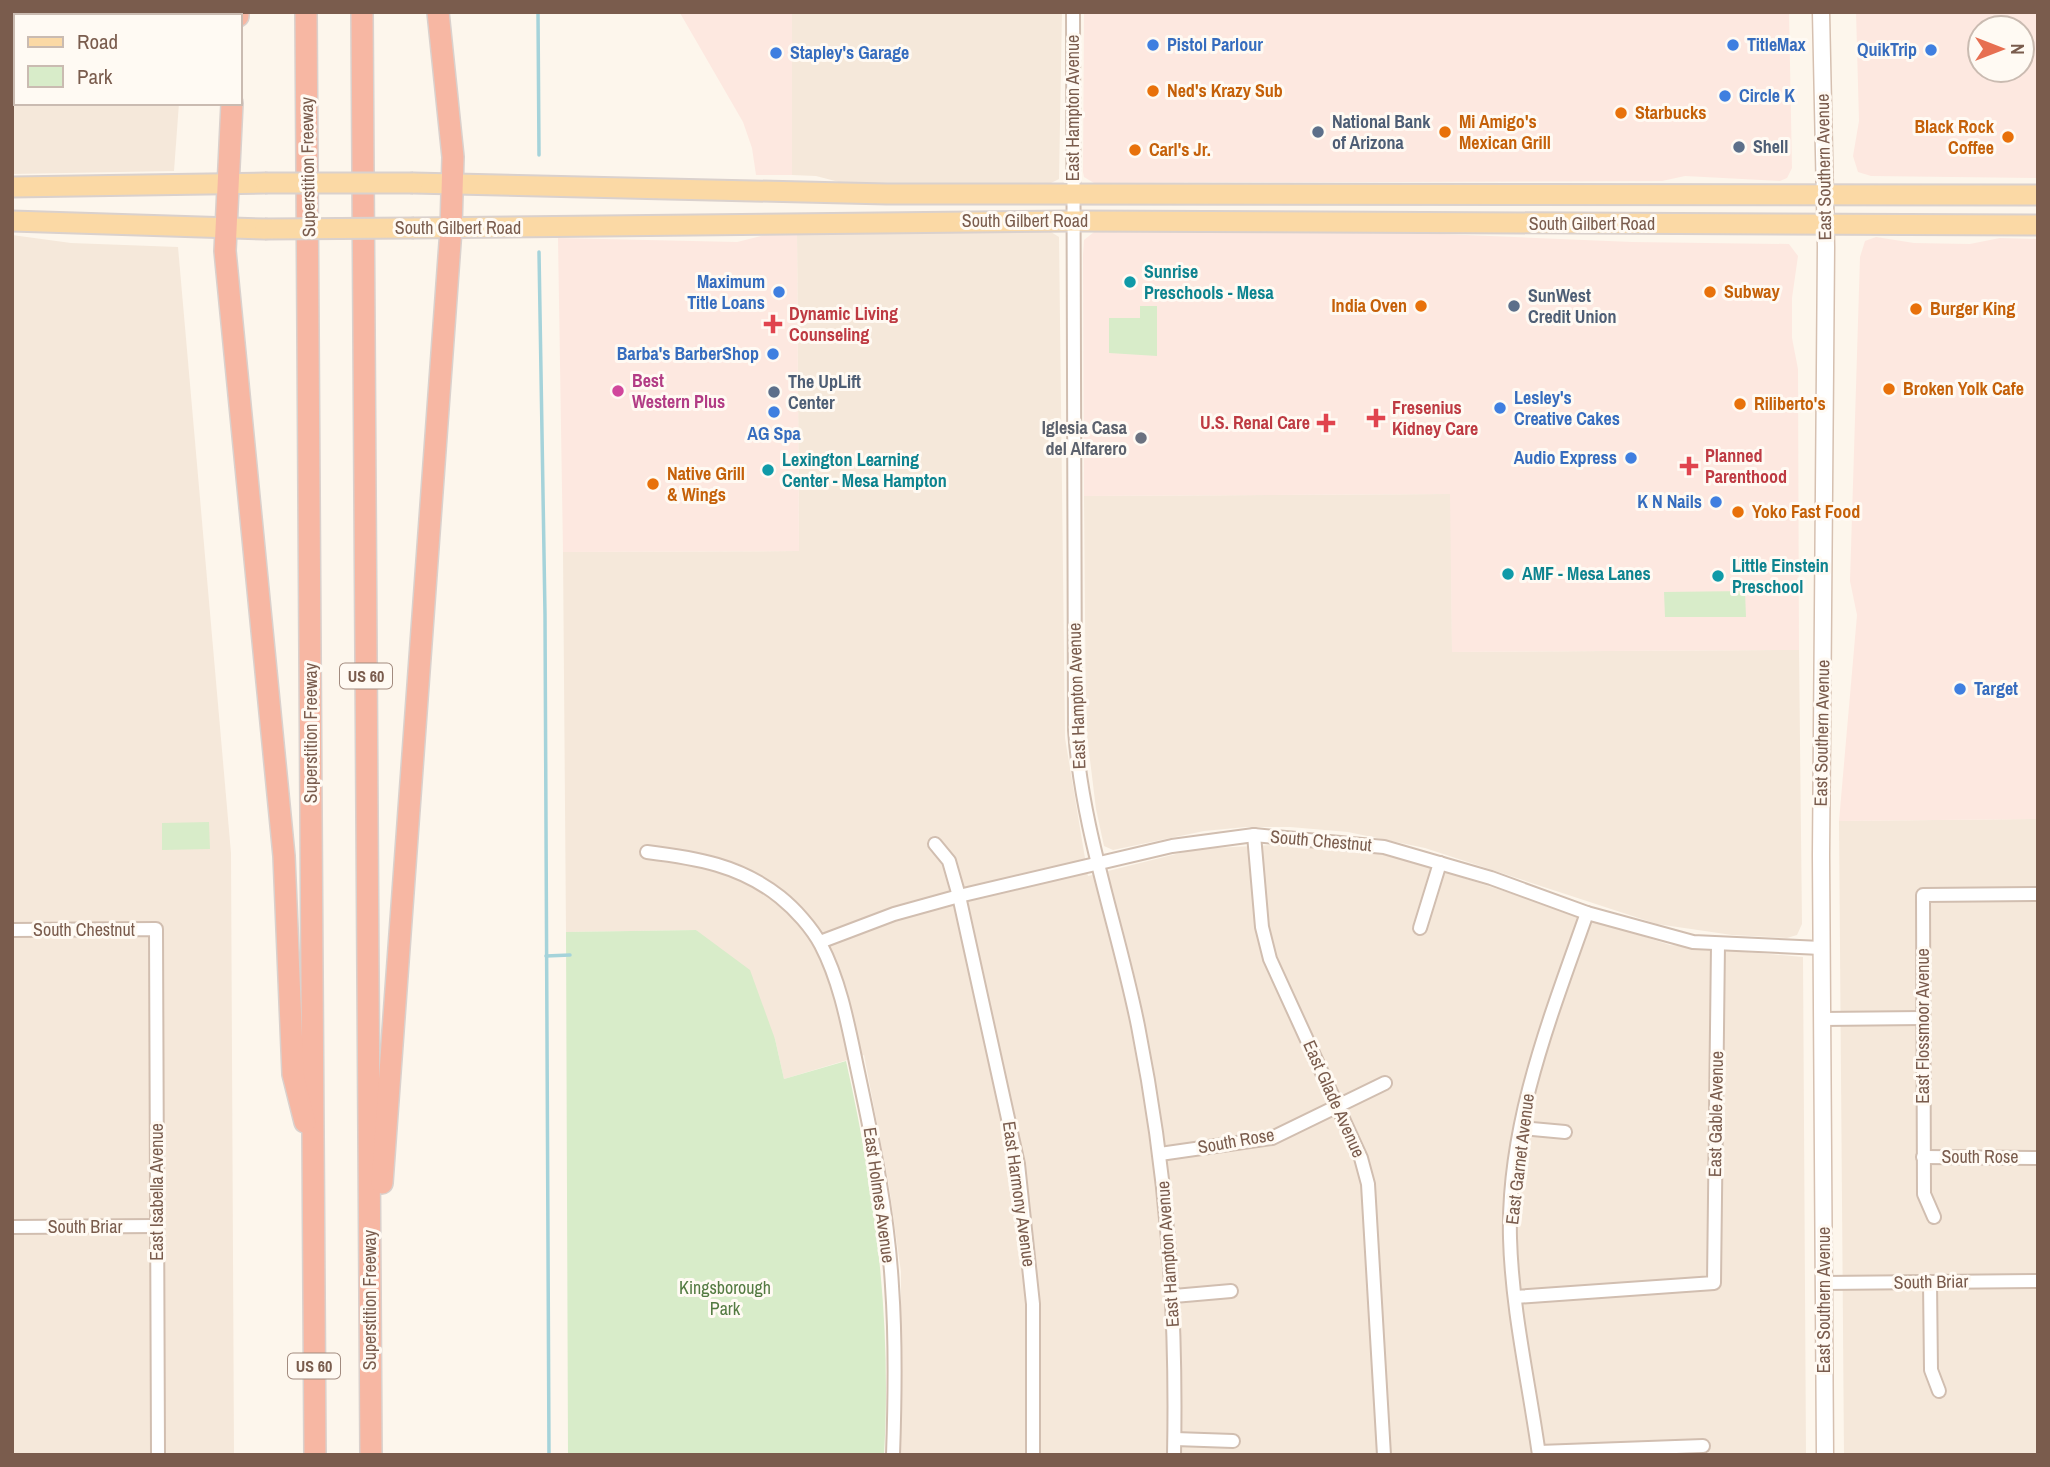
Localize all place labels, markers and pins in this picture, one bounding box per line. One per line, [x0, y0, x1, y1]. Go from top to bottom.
place label: Pistol Parlour [1167, 32, 1263, 57]
place label: TitleMax [1747, 32, 1807, 57]
marker: Pistol Parlour [1145, 37, 1161, 53]
marker: TitleMax [1725, 37, 1741, 53]
place label: QuikTrip [1857, 37, 1917, 62]
place label: Stapley's Garage [790, 40, 909, 65]
marker: QuikTrip [1923, 42, 1939, 58]
marker: Stapley's Garage [768, 45, 784, 61]
place label: Ned's Krazy Sub [1167, 78, 1283, 103]
marker: Ned's Krazy Sub [1145, 83, 1161, 99]
place label: Circle K [1739, 83, 1795, 108]
marker: Circle K [1717, 88, 1733, 104]
place label: Starbucks [1635, 100, 1706, 125]
marker: Starbucks [1613, 105, 1629, 121]
place label: National Bank of Arizona [1332, 109, 1431, 155]
place label: Mi Amigo's Mexican Grill [1459, 109, 1551, 155]
place label: Black Rock Coffee [1914, 114, 1995, 160]
marker: National Bank of Arizona [1310, 124, 1326, 140]
marker: Mi Amigo's Mexican Grill [1437, 124, 1453, 140]
marker: Black Rock Coffee [2000, 129, 2016, 145]
place label: Shell [1753, 134, 1788, 159]
place label: Carl's Jr. [1149, 137, 1211, 162]
marker: Shell [1731, 139, 1747, 155]
marker: Carl's Jr. [1127, 142, 1143, 158]
place label: Sunrise Preschools - Mesa [1144, 259, 1274, 305]
place label: Maximum Title Loans [687, 269, 765, 315]
marker: Sunrise Preschools - Mesa [1122, 274, 1138, 290]
place label: Subway [1724, 279, 1781, 304]
place label: SunWest Credit Union [1528, 283, 1617, 329]
marker: Maximum Title Loans [771, 284, 787, 300]
marker: Subway [1702, 284, 1718, 300]
place label: India Oven [1332, 293, 1407, 318]
place label: Burger King [1930, 296, 2015, 321]
marker: India Oven [1413, 298, 1429, 314]
marker: SunWest Credit Union [1506, 298, 1522, 314]
place label: Dynamic Living Counseling [789, 301, 898, 347]
marker: Burger King [1908, 301, 1924, 317]
marker: Dynamic Living Counseling [763, 314, 783, 334]
place label: Barba's BarberShop [617, 341, 759, 366]
marker: Barba's BarberShop [765, 346, 781, 362]
place label: Best Western Plus [632, 368, 725, 414]
place label: The UpLift Center [788, 369, 861, 415]
place label: Broken Yolk Cafe [1903, 376, 2024, 401]
marker: Broken Yolk Cafe [1881, 381, 1897, 397]
marker: Best Western Plus [610, 383, 626, 399]
marker: The UpLift Center [766, 384, 782, 400]
place label: Lesley's Creative Cakes [1514, 385, 1620, 431]
place label: Riliberto's [1754, 391, 1826, 416]
place label: Fresenius Kidney Care [1392, 395, 1478, 441]
marker: Riliberto's [1732, 396, 1748, 412]
marker: Lesley's Creative Cakes [1492, 400, 1508, 416]
marker: AG Spa [766, 404, 782, 420]
marker: Fresenius Kidney Care [1366, 408, 1386, 428]
place label: U.S. Renal Care [1200, 410, 1310, 435]
marker: U.S. Renal Care [1316, 413, 1336, 433]
place label: Iglesia Casa del Alfarero [1042, 415, 1128, 461]
place label: AG Spa [747, 421, 801, 446]
marker: Iglesia Casa del Alfarero [1133, 430, 1149, 446]
place label: Planned Parenthood [1705, 443, 1787, 489]
place label: Audio Express [1514, 445, 1617, 470]
place label: Lexington Learning Center - Mesa Hampton [782, 447, 947, 493]
marker: Audio Express [1623, 450, 1639, 466]
marker: Planned Parenthood [1679, 456, 1699, 476]
place label: Native Grill & Wings [667, 461, 745, 507]
marker: Lexington Learning Center - Mesa Hampton [760, 462, 776, 478]
marker: Native Grill & Wings [645, 476, 661, 492]
place label: K N Nails [1637, 489, 1702, 514]
marker: K N Nails [1708, 494, 1724, 510]
place label: Yoko Fast Food [1752, 499, 1860, 524]
marker: Yoko Fast Food [1730, 504, 1746, 520]
place label: Little Einstein Preschool [1732, 553, 1829, 599]
place label: AMF - Mesa Lanes [1522, 561, 1651, 586]
marker: AMF - Mesa Lanes [1500, 566, 1516, 582]
marker: Little Einstein Preschool [1710, 568, 1726, 584]
place label: Target [1974, 676, 2018, 701]
marker: Target [1952, 681, 1968, 697]

